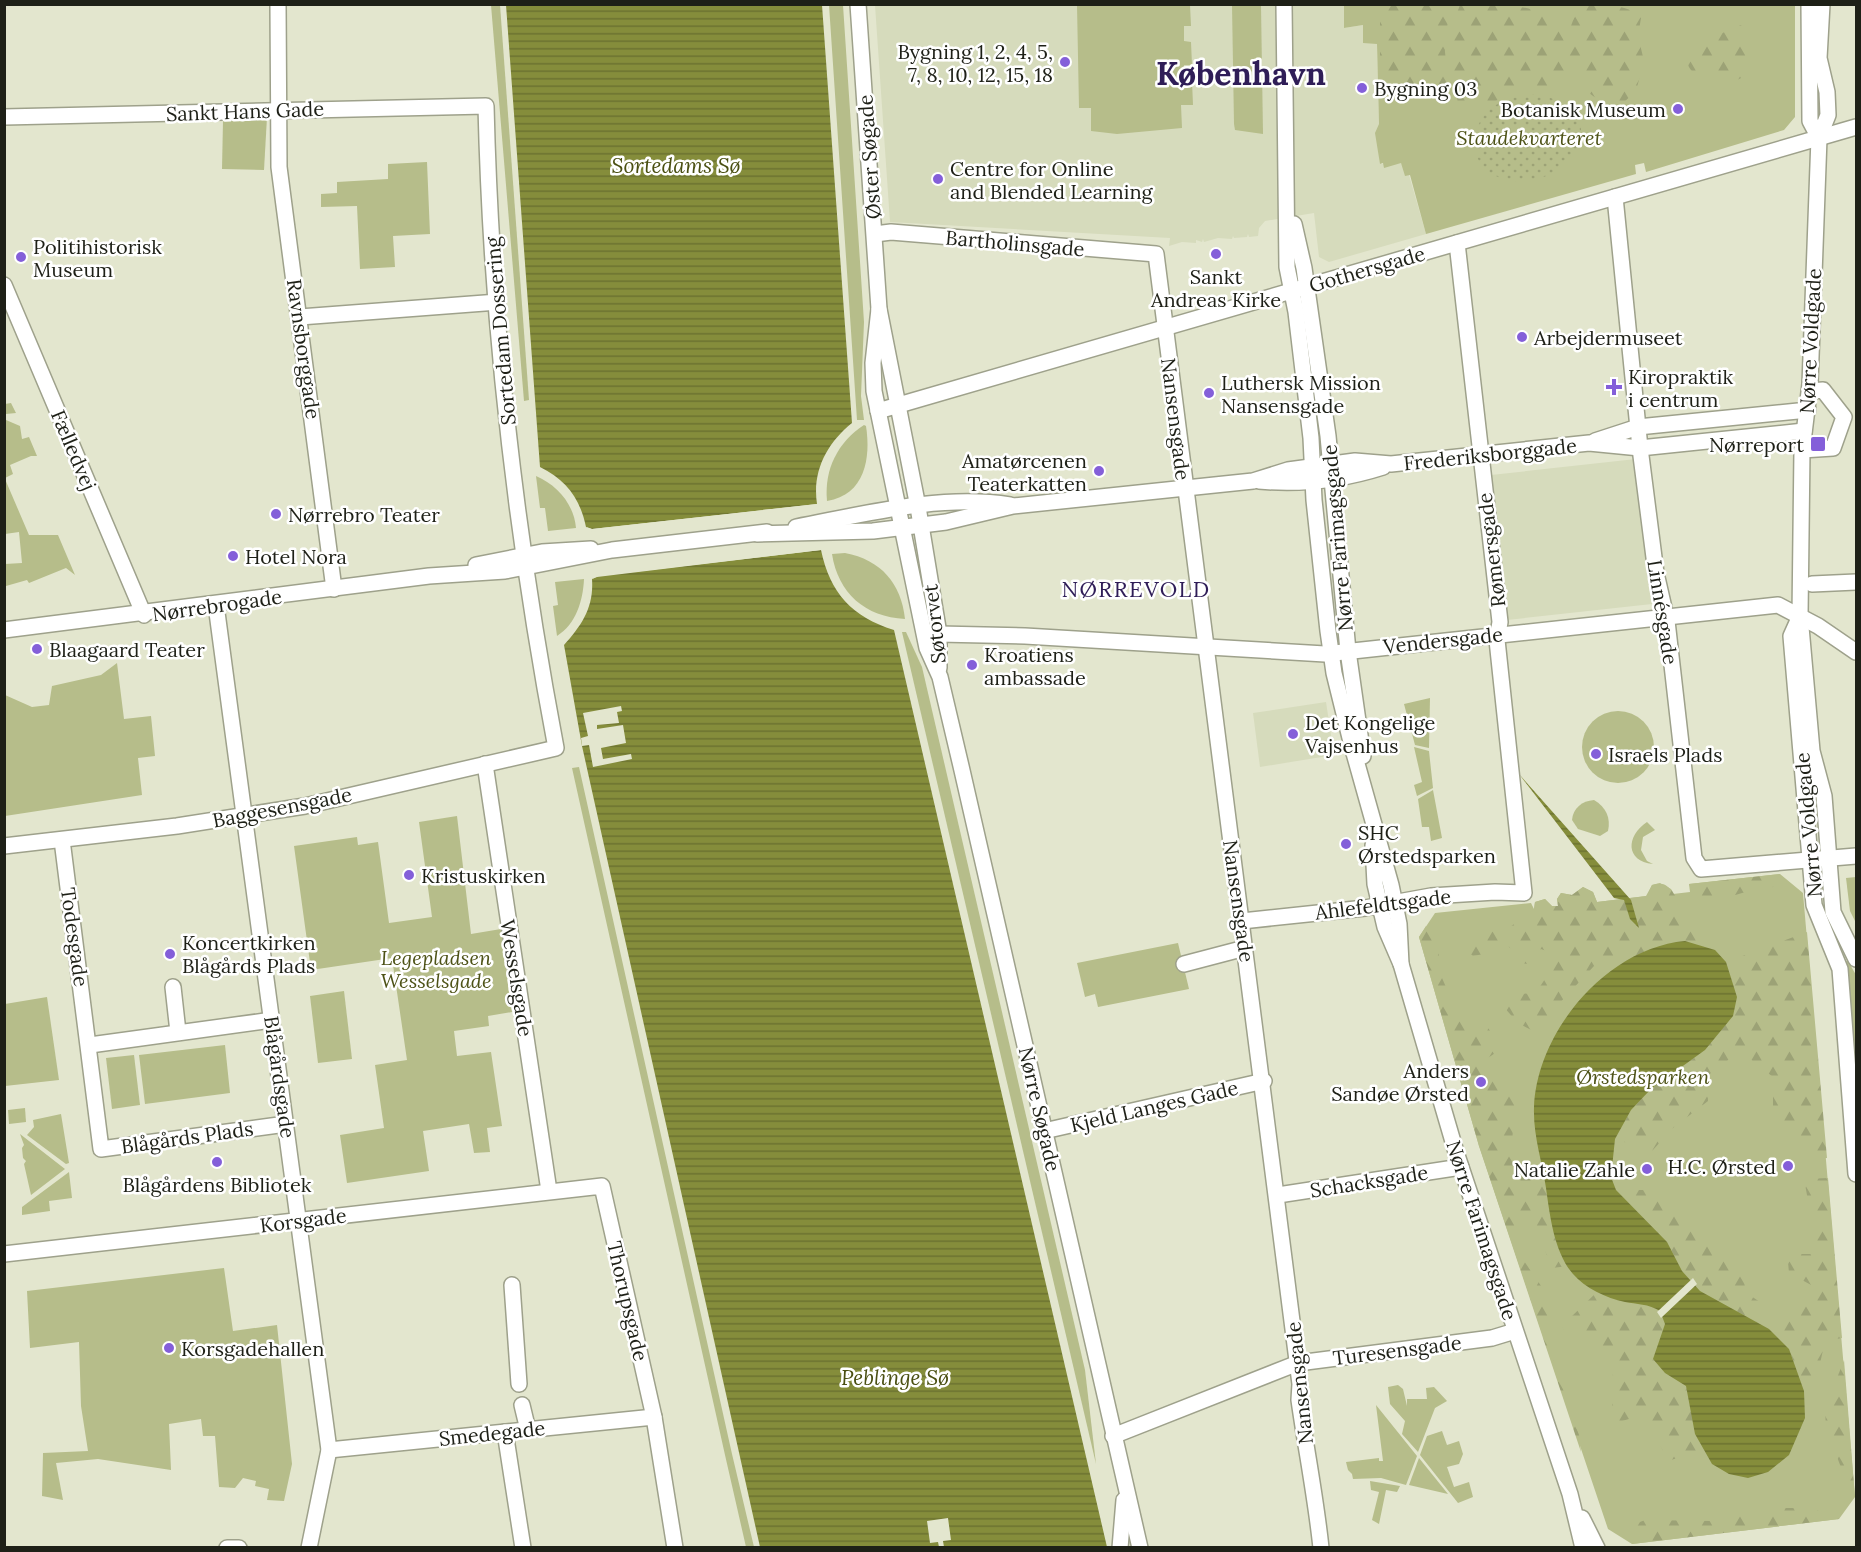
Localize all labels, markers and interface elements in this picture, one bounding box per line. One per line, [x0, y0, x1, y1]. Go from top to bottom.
place label: Bygning 1, 2, 4, 5, 7, 8, 10, 12, 15, 18 [897, 39, 1053, 87]
district label: København [1156, 53, 1326, 94]
marker: Bygning 1, 2, 4, 5, 7, 8, 10, 12, 15, 18 [1058, 55, 1072, 69]
place label: Bygning 03 [1374, 76, 1477, 101]
marker: Bygning 03 [1355, 81, 1369, 95]
street label: Øster Søgade [852, 94, 886, 220]
street label: Sankt Hans Gade [165, 96, 325, 126]
place label: Botanisk Museum [1501, 97, 1666, 122]
marker: Botanisk Museum [1671, 102, 1685, 116]
park label: Staudekvarteret [1456, 125, 1603, 150]
water label: Sortedams Sø [612, 152, 741, 179]
place label: Centre for Online and Blended Learning [950, 156, 1154, 204]
marker: Centre for Online and Blended Learning [931, 172, 945, 186]
street label: Bartholinsgade [944, 224, 1086, 262]
place label: Politihistorisk Museum [33, 234, 162, 282]
street label: Sortedam Dossering [479, 235, 521, 426]
street label: Gothersgade [1306, 240, 1428, 297]
marker: Sankt Andreas Kirke [1209, 247, 1223, 261]
marker: Politihistorisk Museum [14, 250, 28, 264]
place label: Sankt Andreas Kirke [1150, 264, 1281, 312]
street label: Nørre Voldgade [1794, 268, 1826, 414]
street label: Ravnsborggade [282, 277, 326, 421]
place label: Arbejdermuseet [1533, 325, 1683, 350]
marker: Arbejdermuseet [1515, 330, 1529, 344]
street label: Nansensgade [1156, 356, 1196, 482]
place label: Kiropraktik i centrum [1628, 364, 1733, 412]
place label: Luthersk Mission Nansensgade [1221, 370, 1381, 418]
marker: Kiropraktik i centrum [1605, 378, 1623, 396]
marker: Luthersk Mission Nansensgade [1202, 386, 1216, 400]
street label: Fælledvej [46, 406, 102, 494]
street label: Frederiksborggade [1402, 432, 1578, 476]
place label: Nørreport [1709, 432, 1804, 457]
marker: Nørreport [1809, 435, 1827, 453]
street label: Nørre Farimagsgade [1316, 443, 1358, 632]
place label: Amatørcenen Teaterkatten [961, 448, 1087, 496]
marker: Amatørcenen Teaterkatten [1092, 464, 1106, 478]
street label: Rømersgade [1472, 491, 1510, 609]
place label: Nørrebro Teater [288, 502, 440, 527]
marker: Nørrebro Teater [269, 507, 283, 521]
place label: Hotel Nora [245, 544, 347, 569]
marker: Hotel Nora [226, 549, 240, 563]
street label: Linnésgade [1642, 558, 1684, 666]
district label: NØRREVOLD [1061, 575, 1211, 603]
street label: Nørrebrogade [150, 583, 284, 626]
street label: Søtorvet [917, 583, 951, 665]
street label: Vendersgade [1381, 621, 1504, 659]
place label: Blaagaard Teater [49, 637, 205, 662]
marker: Blaagaard Teater [30, 642, 44, 656]
place label: Kroatiens ambassade [984, 642, 1086, 690]
marker: Kroatiens ambassade [965, 658, 979, 672]
place label: Det Kongelige Vajsenhus [1304, 710, 1436, 758]
marker: Det Kongelige Vajsenhus [1286, 727, 1300, 741]
place label: Israels Plads [1608, 742, 1722, 767]
marker: Israels Plads [1589, 747, 1603, 761]
street label: Nørre Voldgade [1789, 751, 1827, 899]
street label: Baggesensgade [210, 781, 354, 833]
place label: SHC Ørstedsparken [1358, 820, 1496, 868]
marker: SHC Ørstedsparken [1339, 837, 1353, 851]
street label: Nansensgade [1218, 838, 1260, 964]
place label: Kristuskirken [421, 863, 546, 888]
marker: Kristuskirken [402, 868, 416, 882]
street label: Ahlefeldtsgade [1313, 883, 1453, 925]
street label: Todesgade [56, 886, 94, 988]
street label: Wesselsgade [495, 918, 539, 1038]
place label: Koncertkirken Blågårds Plads [182, 930, 316, 978]
park label: Legepladsen Wesselsgade [381, 945, 492, 993]
marker: Koncertkirken Blågårds Plads [163, 947, 177, 961]
street label: Blågårdsgade [259, 1014, 301, 1140]
street label: Nørre Søgade [1014, 1044, 1067, 1174]
place label: Anders Sandøe Ørsted [1331, 1058, 1469, 1106]
park label: Ørstedsparken [1576, 1064, 1710, 1089]
street label: Kjeld Langes Gade [1068, 1074, 1241, 1137]
marker: Anders Sandøe Ørsted [1474, 1075, 1488, 1089]
street label: Blågårds Plads [119, 1115, 255, 1159]
street label: Nørre Farimagsgade [1441, 1137, 1523, 1323]
place label: H.C. Ørsted [1668, 1154, 1776, 1179]
marker: Blågårdens Bibliotek [210, 1155, 224, 1169]
place label: Natalie Zahle [1514, 1157, 1635, 1182]
street label: Schacksgade [1308, 1159, 1430, 1203]
marker: H.C. Ørsted [1781, 1159, 1795, 1173]
marker: Natalie Zahle [1640, 1162, 1654, 1176]
place label: Blågårdens Bibliotek [123, 1172, 312, 1197]
street label: Korsgade [258, 1202, 348, 1238]
street label: Thorupsgade [602, 1239, 654, 1364]
street label: Nansensgade [1280, 1320, 1318, 1446]
street label: Turesensgade [1331, 1330, 1463, 1370]
place label: Korsgadehallen [181, 1336, 324, 1361]
marker: Korsgadehallen [162, 1341, 176, 1355]
water label: Peblinge Sø [841, 1364, 949, 1391]
street label: Smedegade [438, 1415, 547, 1451]

